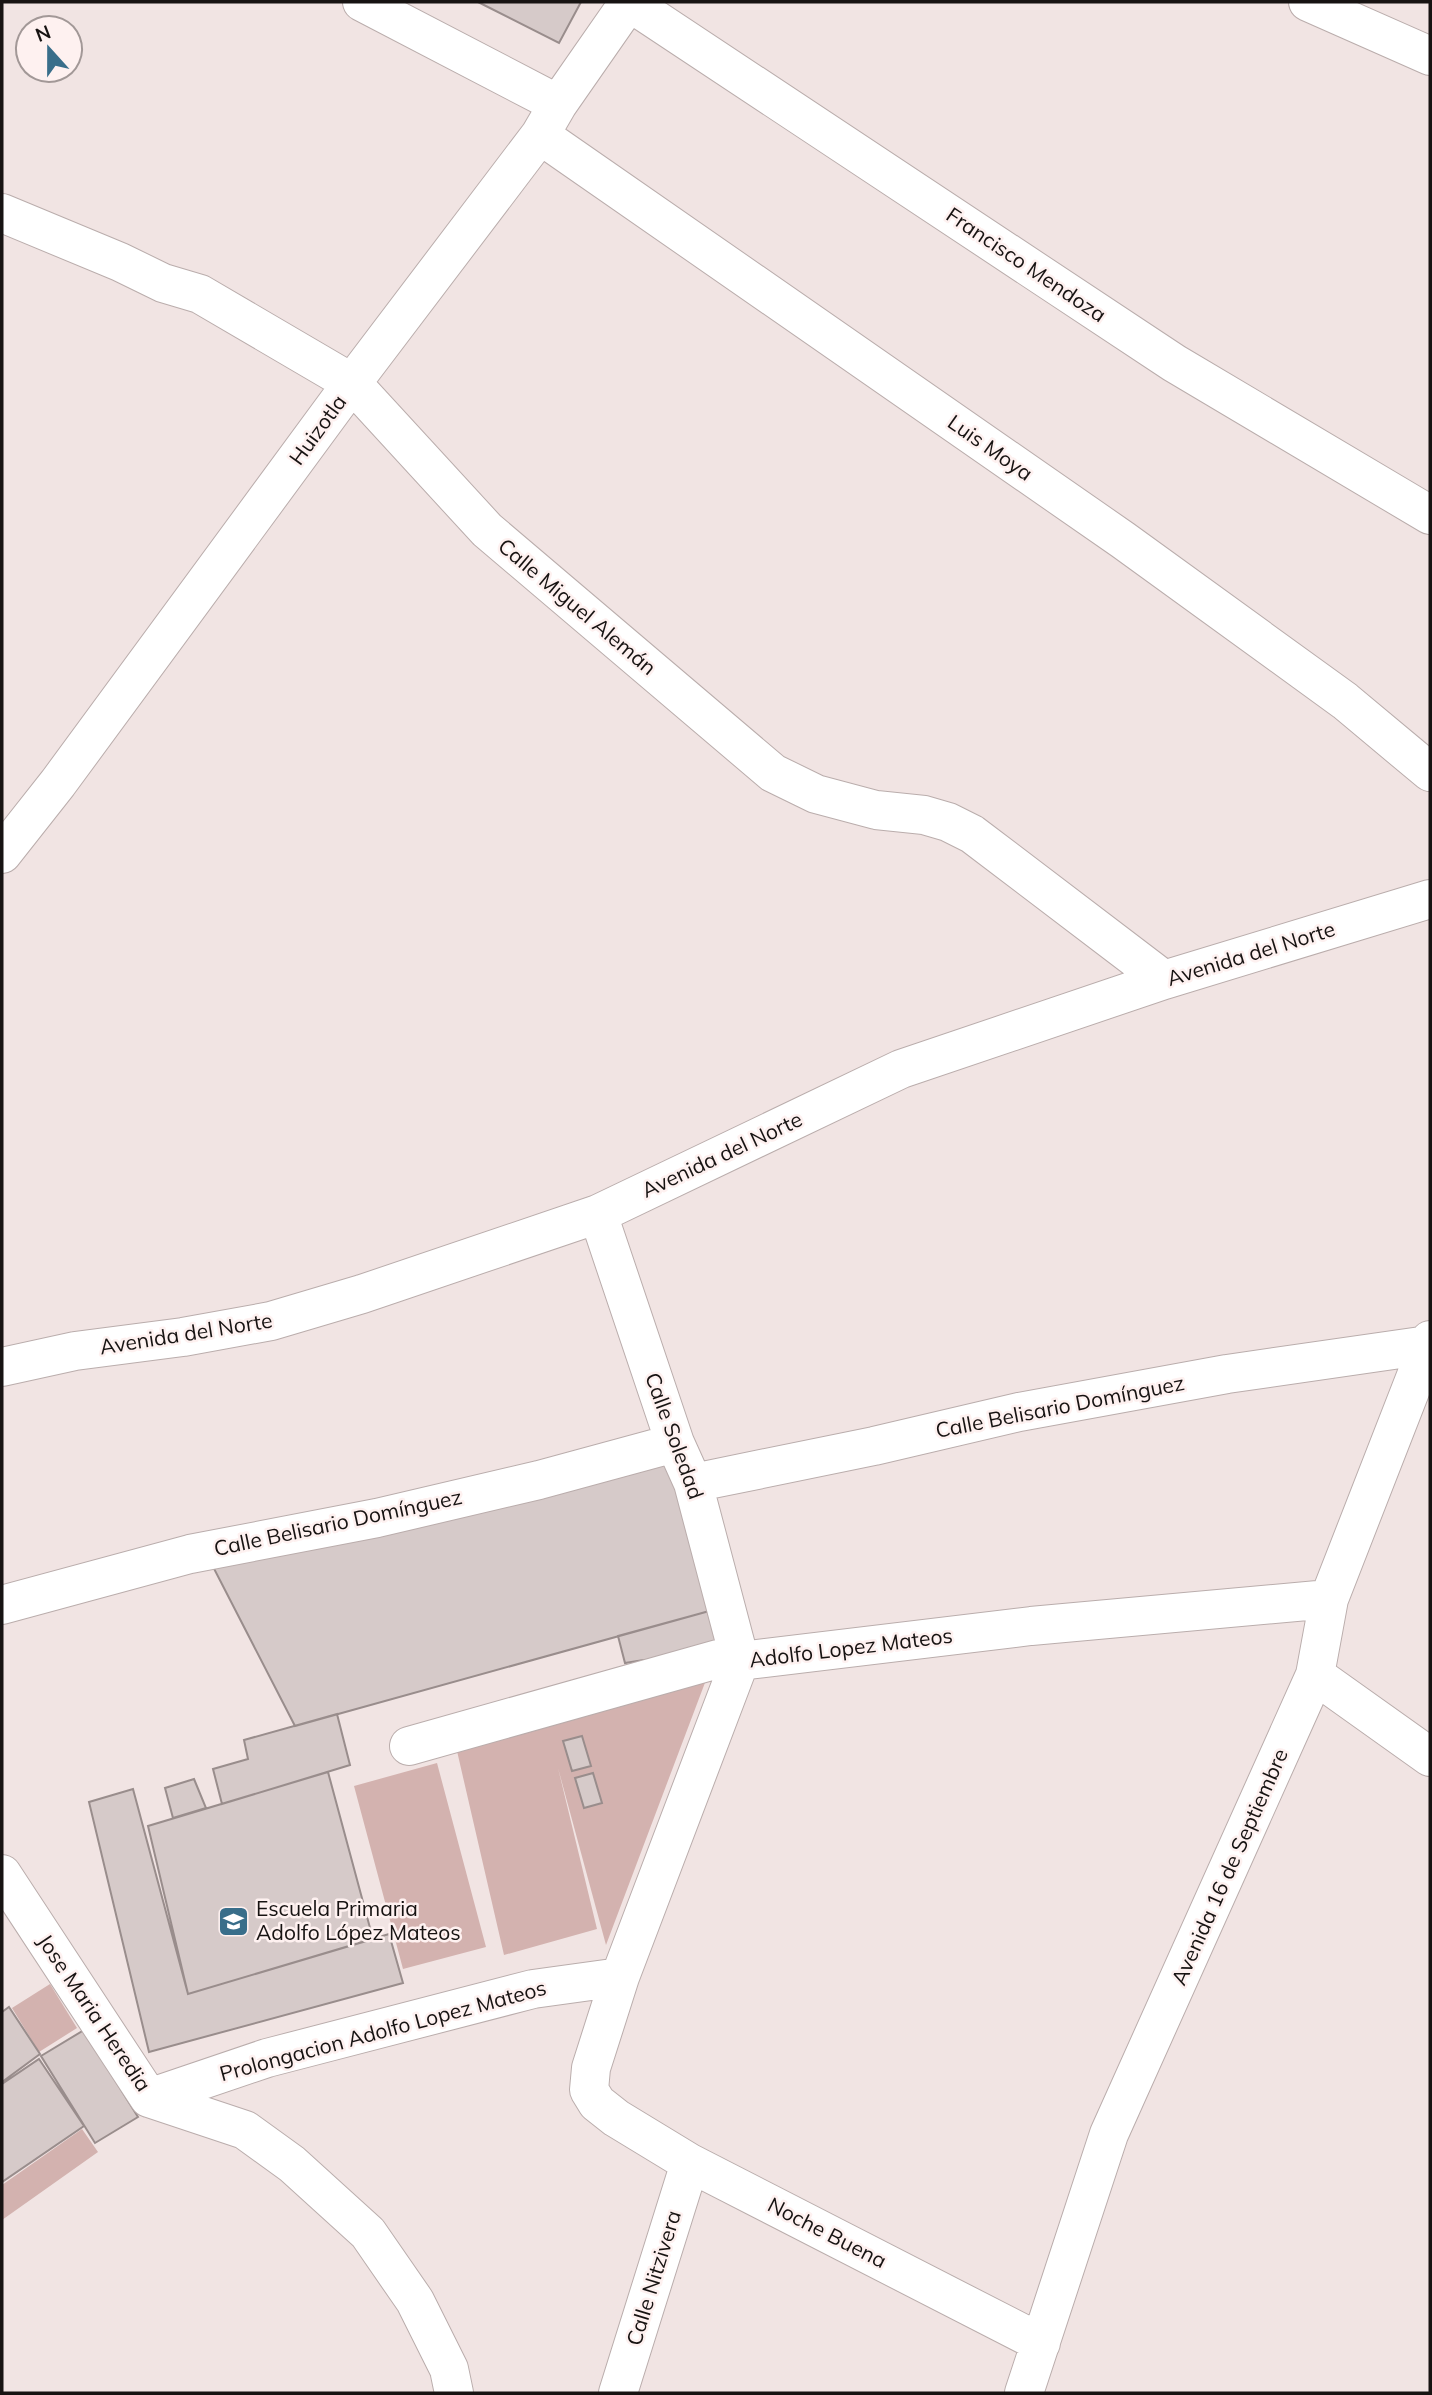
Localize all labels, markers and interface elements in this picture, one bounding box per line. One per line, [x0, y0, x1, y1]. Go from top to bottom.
north arrow [14, 14, 84, 84]
text: N [32, 19, 54, 47]
street label: Francisco Mendoza [942, 201, 1111, 327]
street label: Huizotla [283, 389, 351, 470]
street label: Luis Moya [943, 409, 1038, 486]
street label: Calle Miguel Alemán [493, 533, 662, 680]
street label: Avenida del Norte [1164, 915, 1338, 991]
street label: Avenida del Norte [637, 1105, 806, 1203]
street label: Avenida del Norte [98, 1307, 274, 1359]
street label: Calle Soledad [640, 1369, 710, 1503]
street label: Calle Belisario Domínguez [933, 1369, 1186, 1443]
street label: Calle Belisario Domínguez [211, 1483, 464, 1561]
street label: Adolfo Lopez Mateos [748, 1622, 954, 1672]
street label: Avenida 16 de Septiembre [1165, 1744, 1293, 1989]
place label: Escuela Primaria Adolfo López Mateos [256, 1895, 461, 1945]
school or university icon: Escuela Primaria Adolfo López Mateos [216, 1904, 250, 1938]
street label: Jose Maria Heredia [33, 1929, 157, 2096]
street label: Prolongacion Adolfo Lopez Mateos [216, 1974, 549, 2086]
street label: Noche Buena [764, 2191, 891, 2273]
street label: Calle Nitzivera [620, 2207, 686, 2348]

